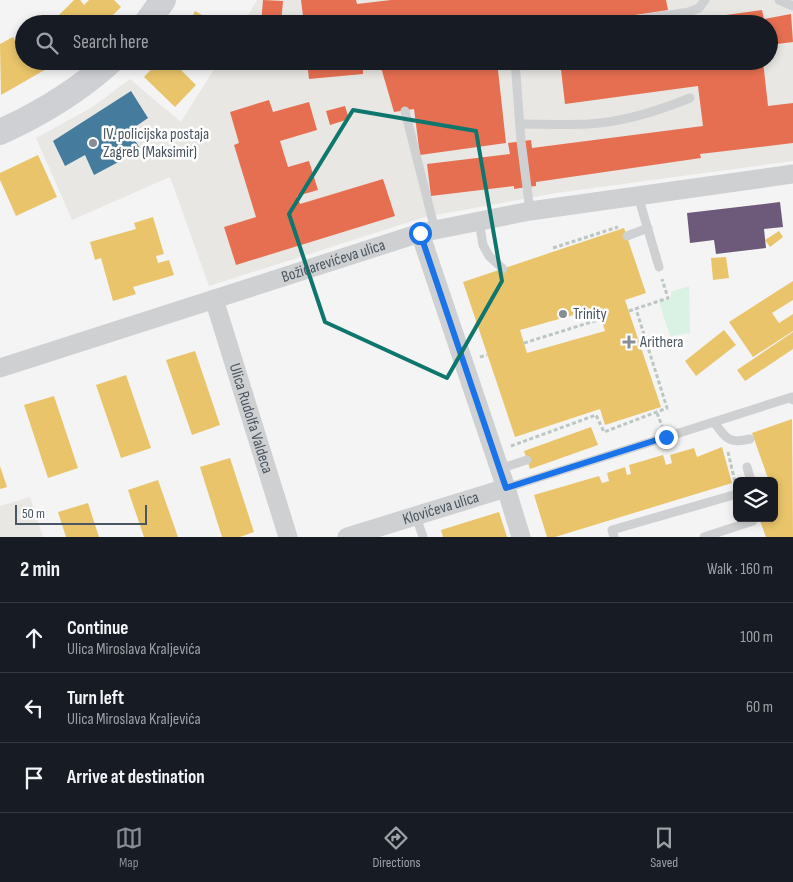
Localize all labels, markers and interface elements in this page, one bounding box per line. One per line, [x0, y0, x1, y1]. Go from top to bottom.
search box [15, 15, 778, 70]
icon: search [33, 29, 61, 57]
text: Search here [73, 31, 149, 54]
place label: IV. policijska postaja Zagreb (Maksimir) [103, 125, 209, 162]
marker: IV. policijska postaja Zagreb (Maksimir) [87, 137, 99, 149]
route start [409, 222, 432, 245]
street label: Božidarevićeva ulica [279, 235, 387, 286]
place label: Trinity [573, 305, 607, 324]
marker: Trinity [557, 308, 569, 320]
place label: Arithera [639, 333, 683, 352]
marker: Arithera [622, 335, 636, 349]
street label: Ulica Rudolfa Valdeca [225, 361, 277, 476]
route end [655, 426, 678, 449]
map controls [733, 477, 778, 522]
button: layers [733, 477, 778, 522]
street label: Klovićeva ulica [400, 487, 481, 529]
scale bar [15, 502, 148, 525]
text: 50 m [22, 505, 45, 522]
text: 2 min [20, 557, 60, 582]
text: Walk · 160 m [707, 560, 773, 579]
text: Continue [67, 617, 128, 640]
icon: ahead [20, 624, 48, 652]
text: 100 m [740, 628, 773, 647]
text: Ulica Miroslava Kraljevića [67, 640, 201, 659]
text: Turn left [67, 687, 124, 710]
icon: left [20, 694, 48, 722]
text: 60 m [746, 698, 773, 717]
text: Ulica Miroslava Kraljevića [67, 710, 201, 729]
icon: arrive [20, 764, 48, 792]
text: Arrive at destination [67, 766, 205, 789]
tab: Map [115, 824, 143, 871]
tab: Directions [372, 824, 421, 871]
tab: Saved [650, 824, 678, 871]

